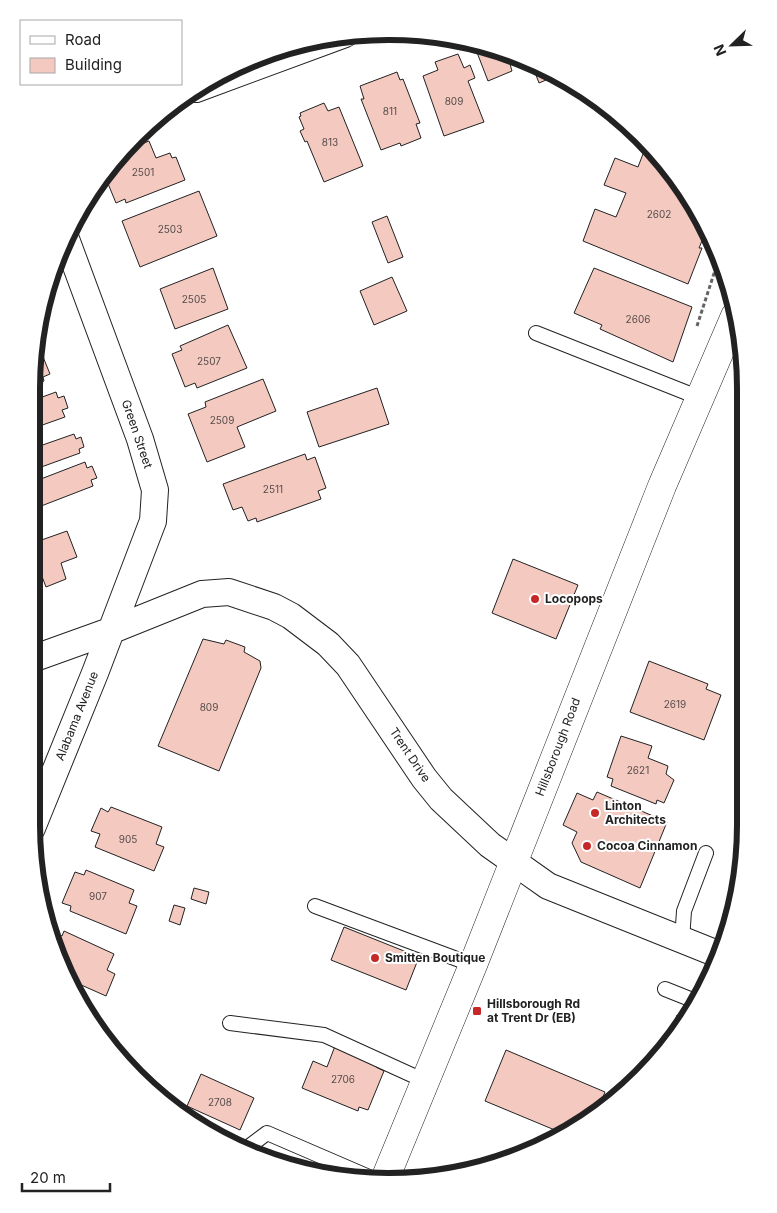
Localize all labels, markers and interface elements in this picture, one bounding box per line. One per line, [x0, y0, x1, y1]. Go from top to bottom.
legend [20, 20, 182, 85]
north arrow [707, 20, 757, 70]
text: Road [65, 30, 101, 49]
text: N [710, 42, 729, 59]
text: Building [65, 55, 122, 74]
house number: 809 [445, 95, 463, 107]
house number: 811 [383, 105, 397, 117]
house number: 813 [322, 136, 338, 148]
house number: 2501 [132, 166, 154, 178]
house number: 2602 [647, 208, 671, 220]
house number: 2503 [158, 223, 182, 235]
house number: 2505 [182, 293, 206, 305]
house number: 2606 [626, 313, 650, 325]
house number: 2507 [197, 355, 221, 367]
street label: Green Street [119, 398, 156, 470]
house number: 2509 [210, 414, 234, 426]
house number: 2511 [263, 483, 283, 495]
place label: Locopops [545, 591, 603, 606]
marker: Locopops [529, 593, 541, 605]
street label: Alabama Avenue [52, 669, 101, 763]
street label: Hillsborough Road [532, 696, 583, 798]
house number: 2619 [664, 698, 686, 710]
house number: 809 [200, 701, 218, 713]
street label: Trent Drive [387, 725, 434, 785]
house number: 2621 [627, 764, 649, 776]
place label: Linton Architects [605, 798, 666, 827]
marker: Linton Architects [589, 807, 601, 819]
house number: 905 [119, 833, 137, 845]
place label: Cocoa Cinnamon [597, 838, 697, 853]
marker: Cocoa Cinnamon [581, 840, 593, 852]
house number: 907 [89, 890, 107, 902]
place label: Smitten Boutique [385, 950, 485, 965]
marker: Smitten Boutique [369, 952, 381, 964]
place label: Hillsborough Rd at Trent Dr (EB) [487, 996, 580, 1025]
marker: Hillsborough Rd at Trent Dr (EB) [471, 1005, 483, 1017]
house number: 2706 [331, 1073, 355, 1085]
house number: 2708 [208, 1096, 232, 1108]
scale bar [22, 1160, 110, 1192]
text: 20 m [30, 1168, 66, 1187]

